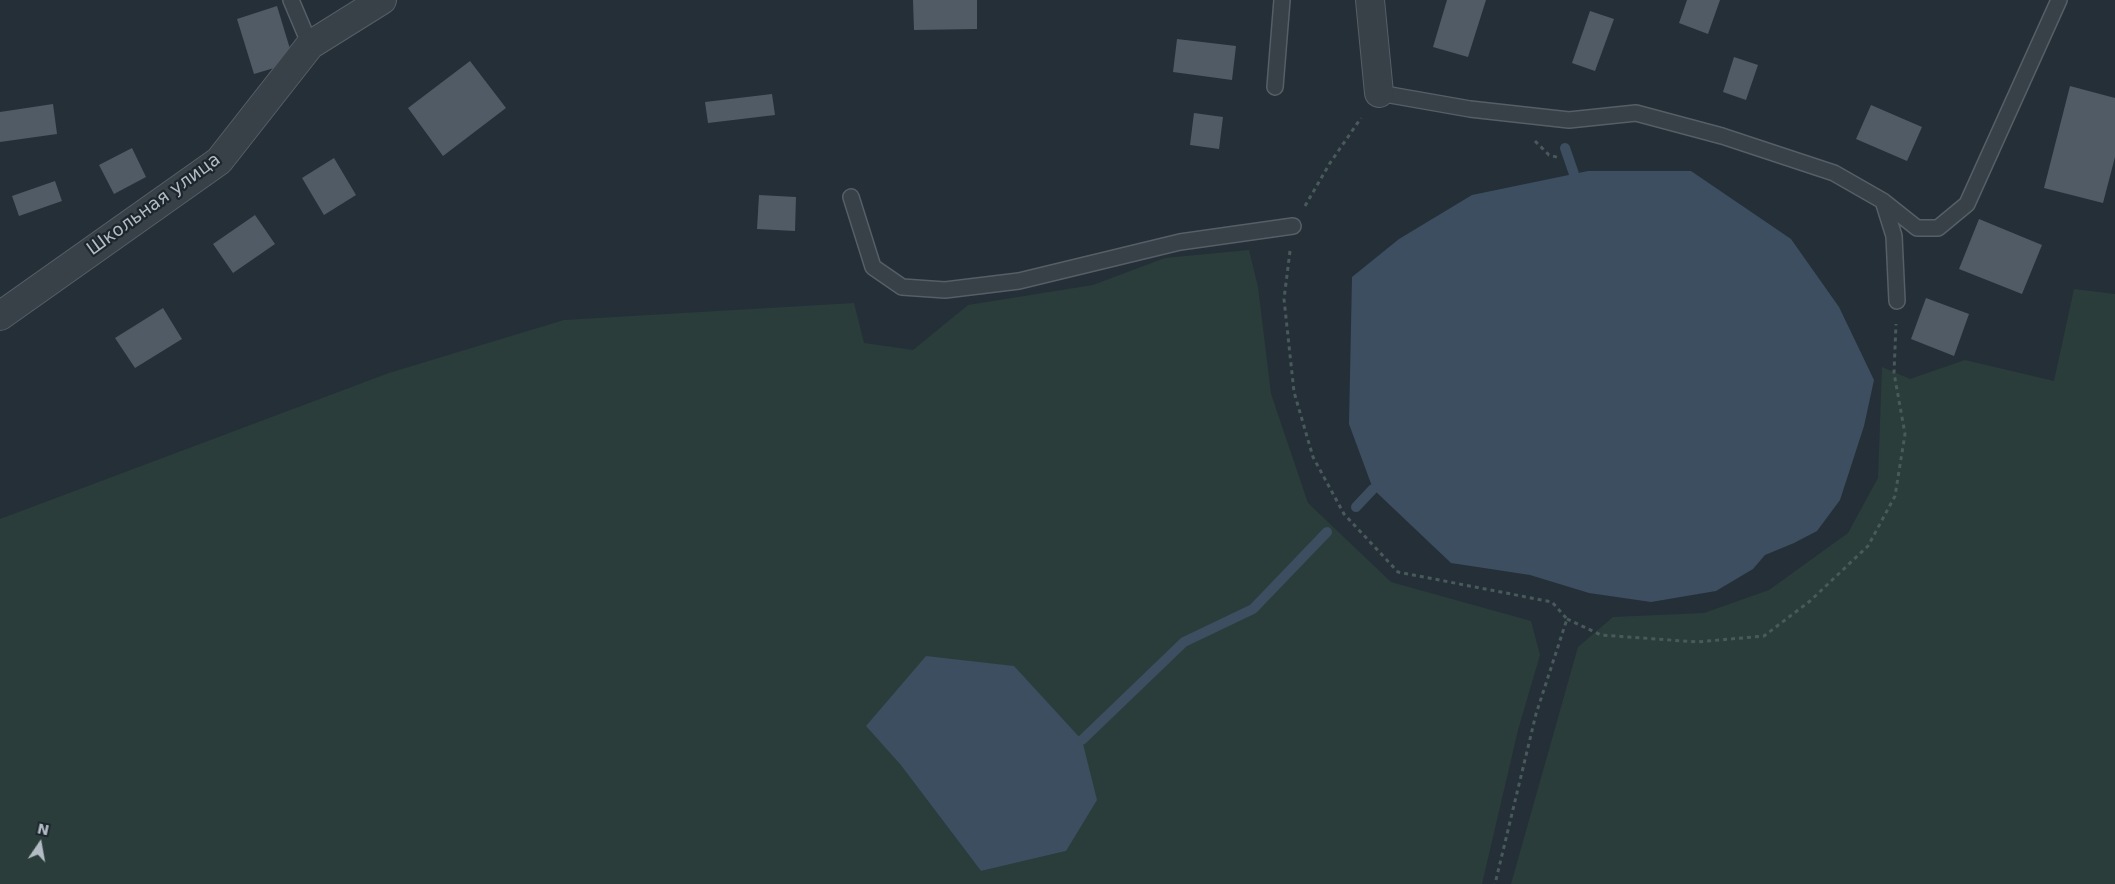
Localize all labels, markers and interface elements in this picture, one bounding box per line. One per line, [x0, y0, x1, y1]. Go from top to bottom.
street label: Школьная улица [83, 149, 225, 261]
north arrow [15, 819, 65, 869]
text: N [36, 820, 51, 838]

